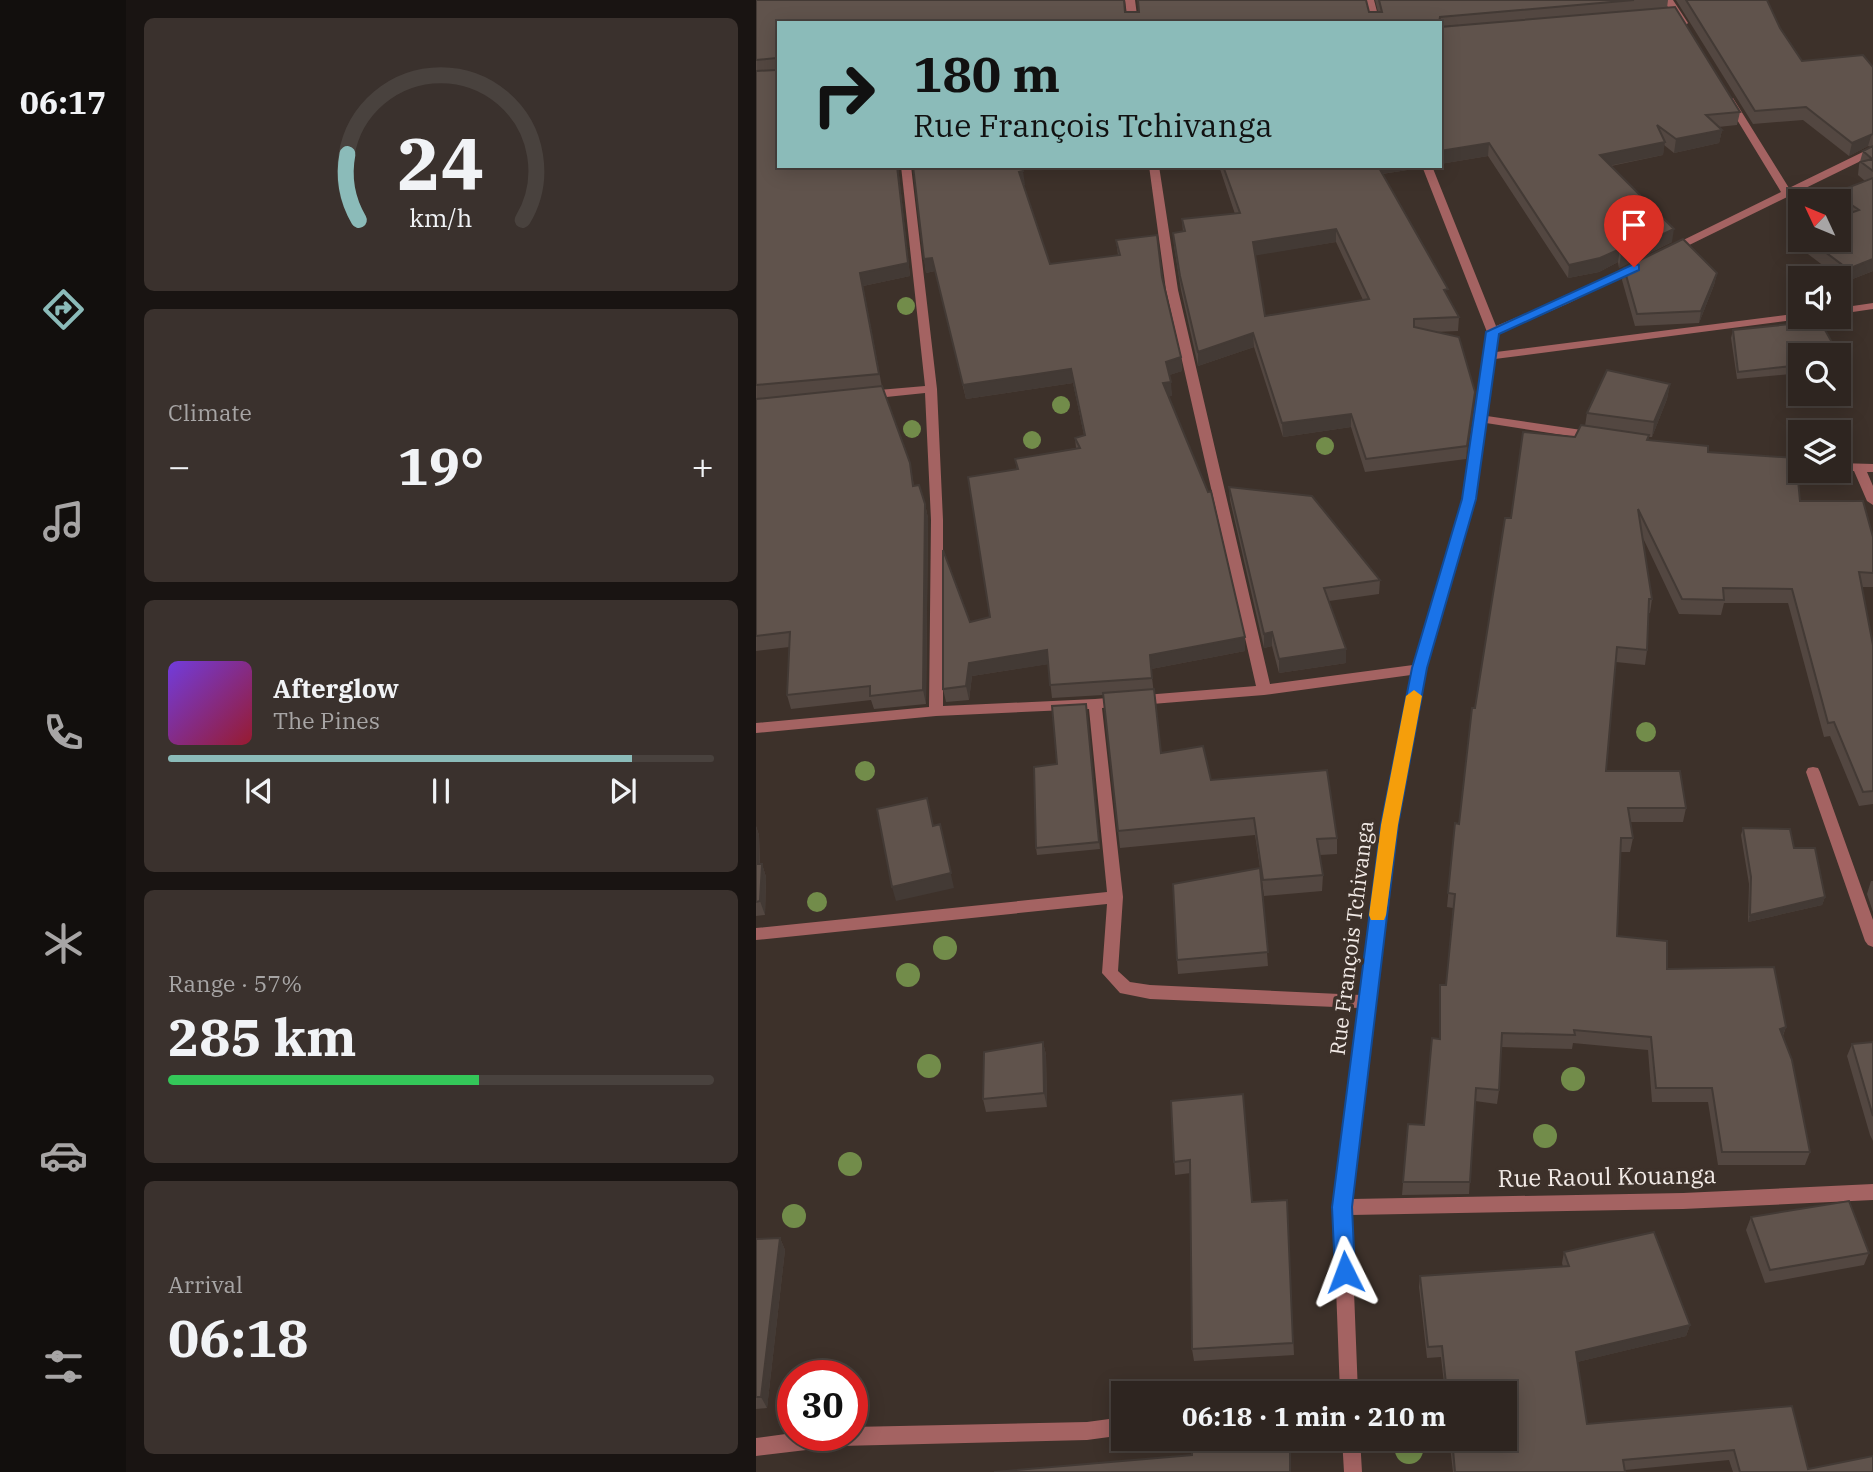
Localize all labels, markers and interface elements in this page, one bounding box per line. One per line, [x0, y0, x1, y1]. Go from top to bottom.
text: 180 m [913, 42, 1060, 105]
icon: right [798, 49, 889, 140]
text: 06:17 [20, 81, 106, 123]
text: Rue François Tchivanga [913, 104, 1273, 146]
text: 24 [397, 116, 485, 211]
north arrow [1788, 189, 1852, 252]
map controls [1788, 189, 1851, 483]
pin [1604, 195, 1664, 267]
text: km/h [409, 201, 473, 234]
icon: arrive [1615, 206, 1653, 244]
button: sound [1788, 266, 1851, 329]
icon: directions [39, 285, 88, 334]
button: search [1788, 343, 1851, 406]
text: Climate [168, 397, 252, 427]
button: layers [1788, 420, 1851, 483]
text: 19° [398, 432, 484, 499]
text: − [168, 441, 191, 490]
text: + [691, 441, 714, 490]
icon: music [39, 497, 88, 546]
text: Afterglow [273, 671, 399, 705]
text: The Pines [273, 705, 380, 735]
icon: phone [39, 708, 88, 757]
icon: previous [240, 772, 278, 810]
icon: pause [422, 772, 460, 810]
icon: next [604, 772, 642, 810]
street label: Rue François Tchivanga [1323, 819, 1379, 1057]
icon: climate [39, 919, 88, 968]
text: Range · 57% [168, 968, 302, 998]
text: 285 km [168, 1003, 357, 1070]
icon: car [39, 1131, 88, 1180]
street label: Rue Raoul Kouanga [1497, 1158, 1717, 1194]
position arrow [1308, 1235, 1382, 1309]
text: Arrival [168, 1269, 243, 1299]
text: 06:18 [168, 1304, 309, 1371]
icon: filters [39, 1342, 88, 1391]
speed limit sign: 30 [777, 1360, 868, 1451]
text: 06:18 · 1 min · 210 m [1182, 1399, 1446, 1433]

